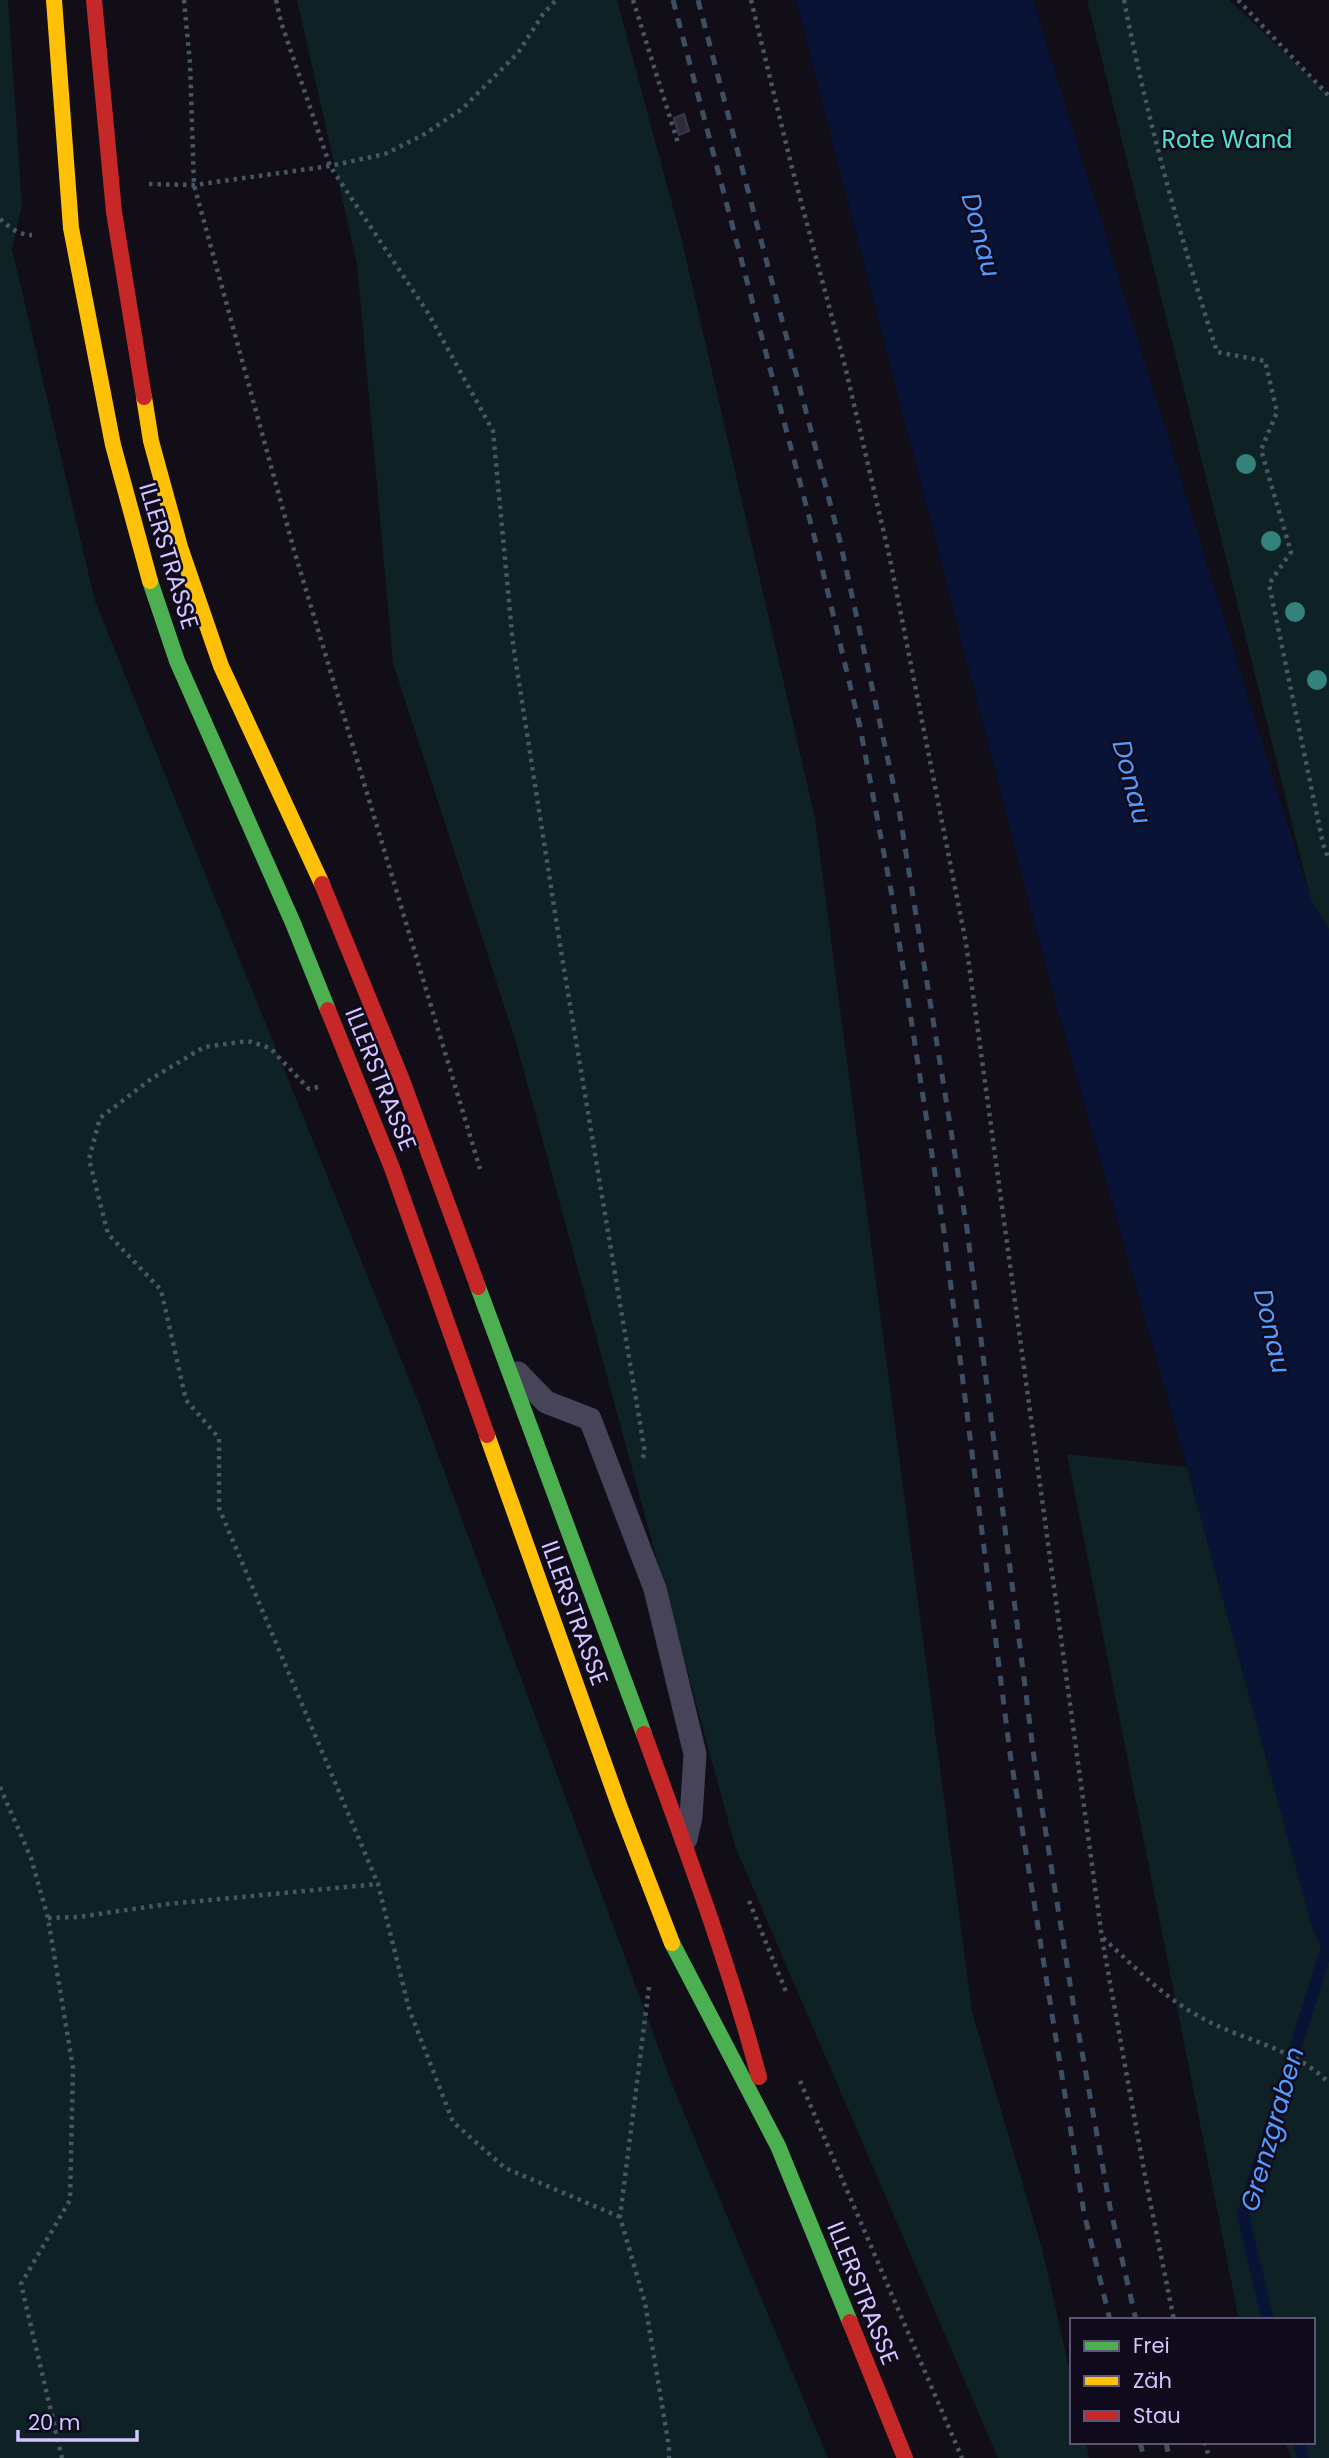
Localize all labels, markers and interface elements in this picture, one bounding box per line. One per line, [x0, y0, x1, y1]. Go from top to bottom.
park label: Rote Wand [1161, 123, 1293, 156]
water label: Donau [952, 189, 1010, 281]
street label: ILLERSTRASSE [131, 479, 207, 633]
water label: Donau [1103, 736, 1161, 828]
street label: ILLERSTRASSE [337, 1002, 425, 1156]
water label: Donau [1245, 1285, 1299, 1377]
street label: ILLERSTRASSE [534, 1536, 616, 1690]
water label: Grenzgraben [1231, 2042, 1313, 2216]
street label: ILLERSTRASSE [819, 2216, 907, 2370]
legend [1070, 2318, 1315, 2444]
text: Frei [1133, 2331, 1170, 2360]
text: Zäh [1133, 2366, 1172, 2395]
scale bar [18, 2398, 136, 2442]
text: Stau [1133, 2401, 1181, 2430]
text: 20 m [28, 2408, 81, 2437]

